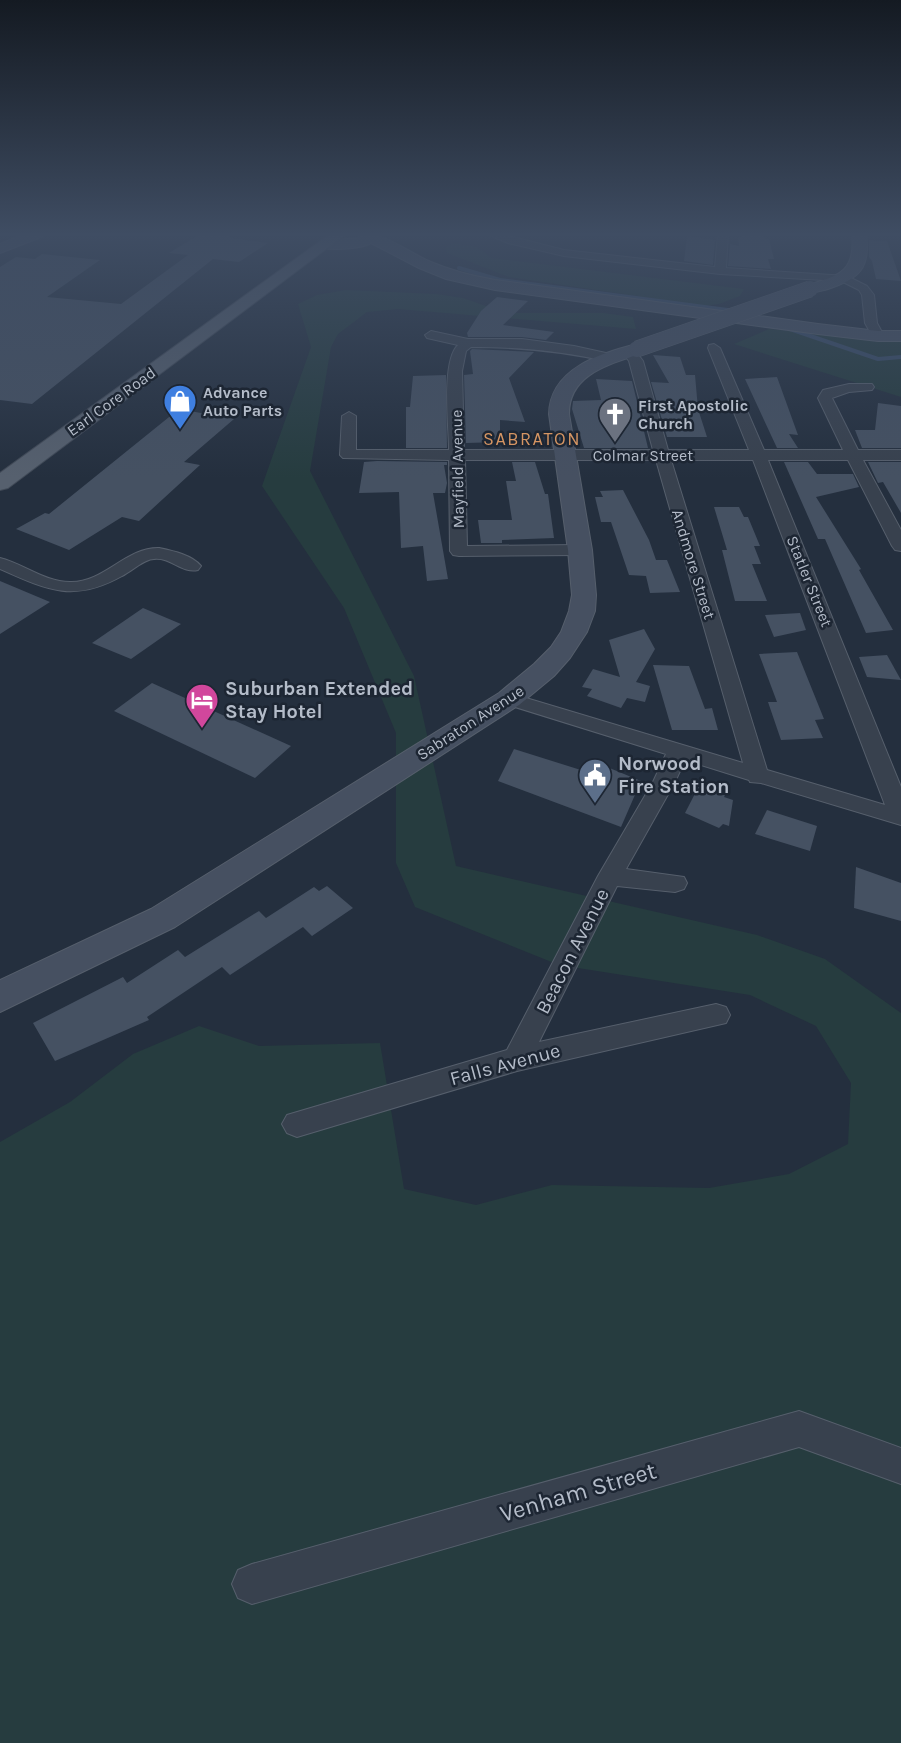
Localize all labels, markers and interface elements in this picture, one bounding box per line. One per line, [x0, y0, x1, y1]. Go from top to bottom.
street label: Earl Core Road [63, 363, 159, 440]
shop icon: Advance Auto Parts [162, 383, 198, 430]
place label: Advance Auto Parts [203, 383, 282, 420]
church icon: First Apostolic Church [597, 396, 633, 443]
place label: First Apostolic Church [638, 396, 748, 433]
street label: Mayfield Avenue [447, 409, 468, 528]
district label: SABRATON [483, 428, 581, 450]
street label: Colmar Street [593, 446, 693, 465]
street label: Andmore Street [668, 507, 719, 621]
street label: Statler Street [783, 533, 836, 630]
place label: Suburban Extended Stay Hotel [225, 677, 413, 723]
street label: Sabraton Avenue [413, 681, 527, 764]
hotel icon: Suburban Extended Stay Hotel [184, 682, 220, 729]
place label: Norwood Fire Station [618, 752, 730, 798]
public building icon: Norwood Fire Station [577, 757, 613, 804]
street label: Beacon Avenue [531, 885, 614, 1018]
street label: Falls Avenue [447, 1039, 563, 1090]
street label: Venham Street [497, 1456, 659, 1528]

